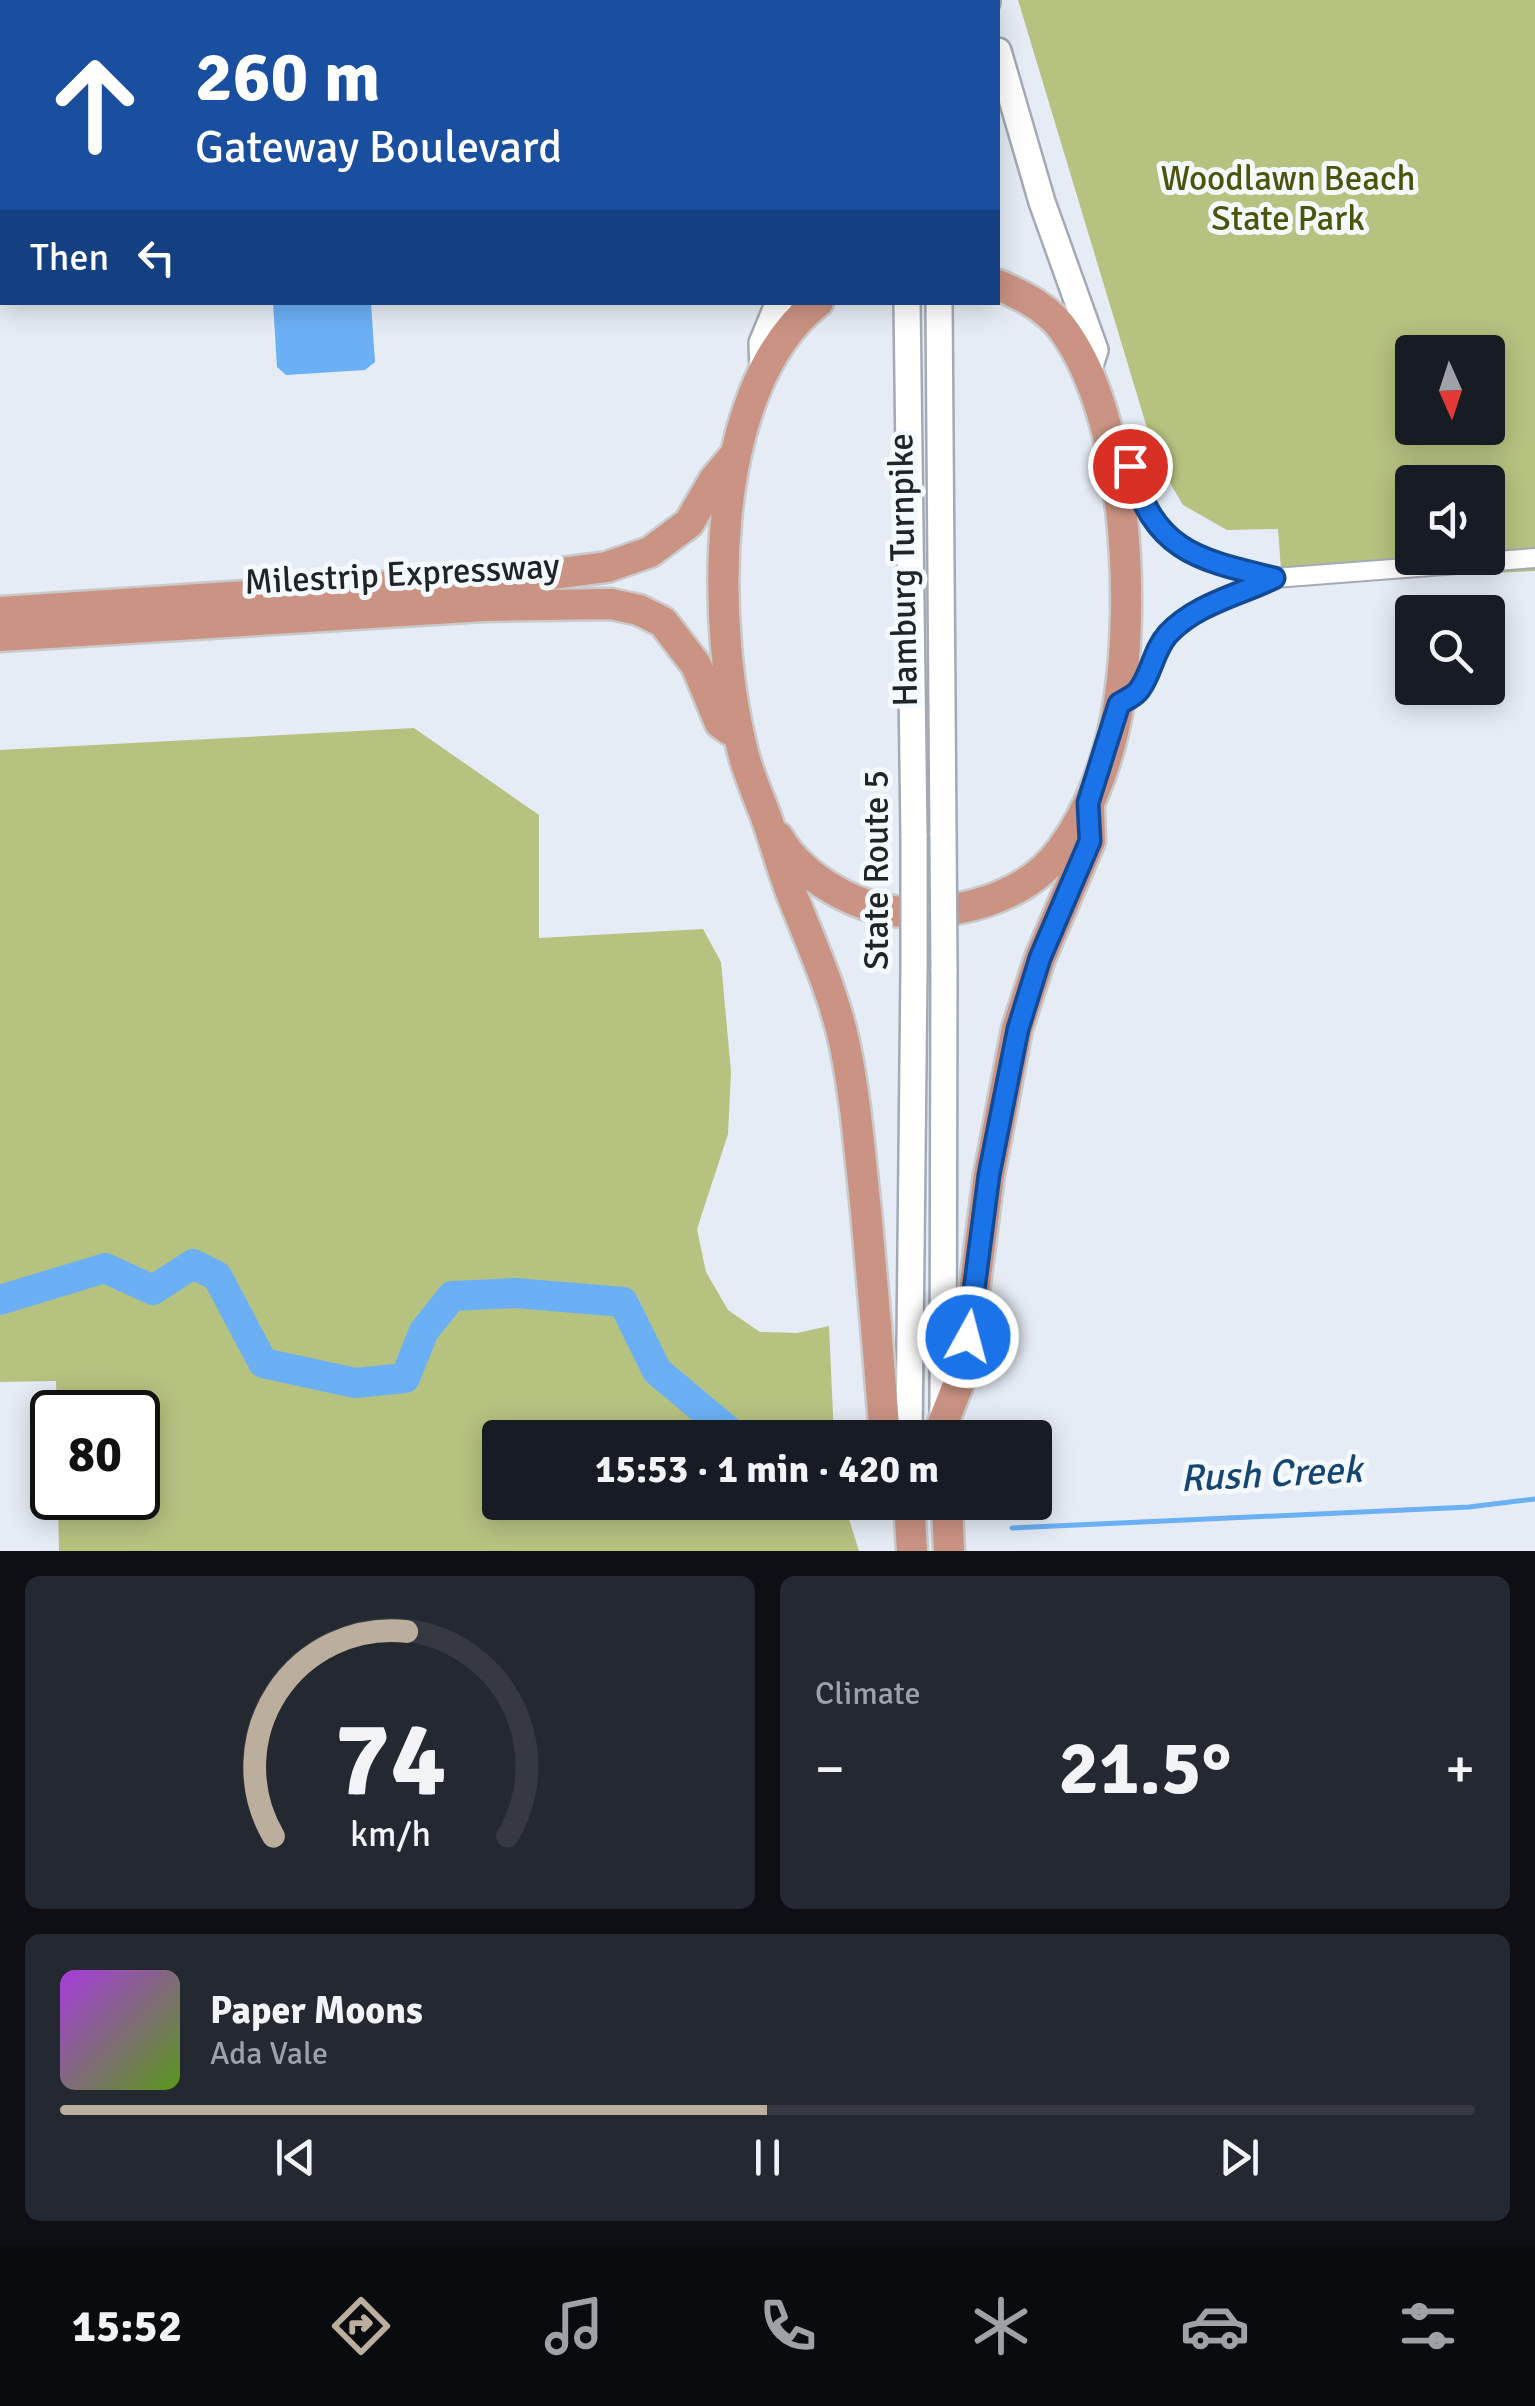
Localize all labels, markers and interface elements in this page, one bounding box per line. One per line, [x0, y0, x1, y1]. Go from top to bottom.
text: 260 m [195, 34, 380, 120]
icon: ahead [30, 40, 160, 170]
text: Gateway Boulevard [195, 120, 562, 175]
park label: Woodlawn Beach State Park [1161, 157, 1415, 240]
icon: left [129, 230, 184, 285]
text: Then [30, 234, 109, 281]
north arrow [1395, 335, 1505, 445]
map controls [1395, 335, 1505, 705]
pin [1088, 424, 1173, 509]
street label: Hamburg Turnpike [879, 433, 927, 707]
icon: arrive [1103, 439, 1158, 494]
button: sound [1395, 465, 1505, 575]
street label: Milestrip Expressway [243, 544, 561, 604]
button: search [1395, 595, 1505, 705]
street label: State Route 5 [855, 770, 898, 970]
position arrow [916, 1285, 1020, 1389]
speed limit sign: 80 [30, 1390, 160, 1520]
text: 15:53 · 1 min · 420 m [595, 1446, 939, 1493]
water label: Rush Creek [1179, 1446, 1366, 1502]
text: Climate [815, 1674, 921, 1713]
text: 74 [334, 1696, 446, 1824]
text: 21.5° [1059, 1722, 1232, 1815]
text: − [815, 1735, 845, 1803]
text: + [1445, 1735, 1475, 1803]
text: km/h [350, 1812, 430, 1856]
text: Paper Moons [210, 1987, 423, 2034]
text: Ada Vale [210, 2034, 328, 2073]
icon: previous [268, 2130, 323, 2185]
icon: pause [740, 2130, 795, 2185]
icon: next [1212, 2130, 1267, 2185]
icon: directions [326, 2291, 396, 2361]
icon: music [539, 2291, 609, 2361]
icon: phone [753, 2291, 823, 2361]
icon: climate [966, 2291, 1036, 2361]
icon: car [1180, 2291, 1250, 2361]
icon: filters [1393, 2291, 1463, 2361]
text: 15:52 [72, 2299, 182, 2354]

